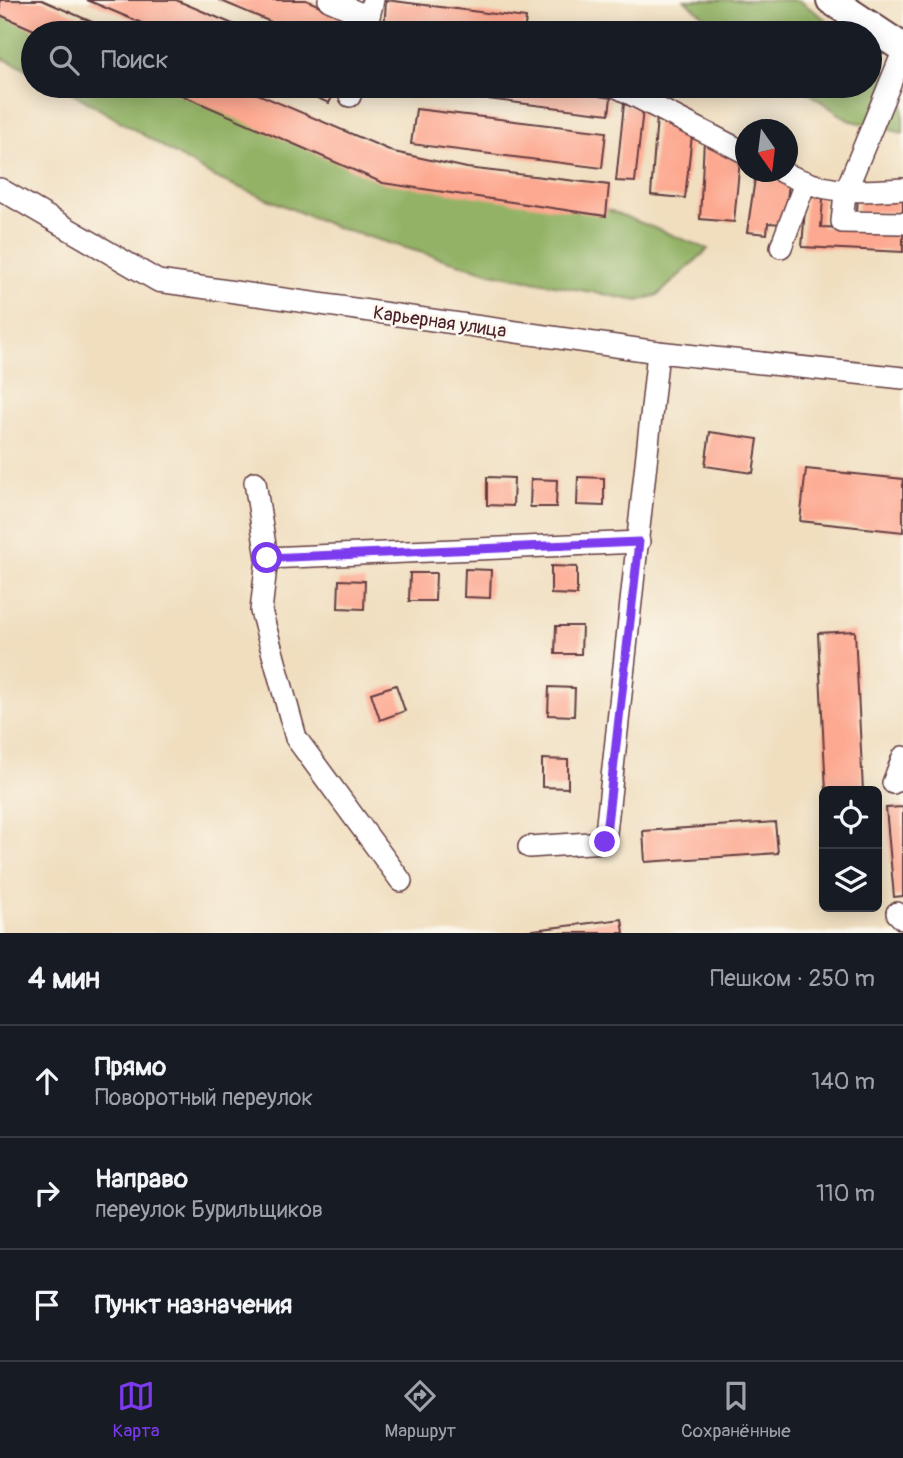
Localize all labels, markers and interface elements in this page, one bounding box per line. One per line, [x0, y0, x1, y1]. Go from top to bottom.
search box [21, 21, 882, 98]
icon: search [45, 41, 83, 79]
text: Поиск [101, 44, 169, 76]
north arrow [735, 119, 798, 182]
street label: Карьерная улица [372, 301, 508, 343]
route start [251, 542, 282, 573]
map controls [819, 786, 882, 912]
button: locate [819, 786, 882, 849]
route end [589, 826, 620, 857]
button: layers [819, 849, 882, 912]
text: 4 мин [28, 960, 100, 997]
text: Пешком · 250 m [710, 964, 875, 993]
text: Прямо [95, 1051, 166, 1083]
icon: ahead [28, 1062, 66, 1100]
text: 140 m [812, 1067, 875, 1096]
text: Поворотный переулок [95, 1083, 313, 1112]
text: Направо [95, 1163, 188, 1195]
icon: right [28, 1174, 66, 1212]
text: 110 m [816, 1179, 875, 1208]
text: переулок Бурильщиков [95, 1195, 323, 1224]
icon: arrive [28, 1286, 66, 1324]
text: Пункт назначения [95, 1289, 292, 1321]
tab: Карта [112, 1377, 160, 1443]
tab: Маршрут [385, 1377, 456, 1443]
tab: Сохранённые [681, 1377, 791, 1443]

